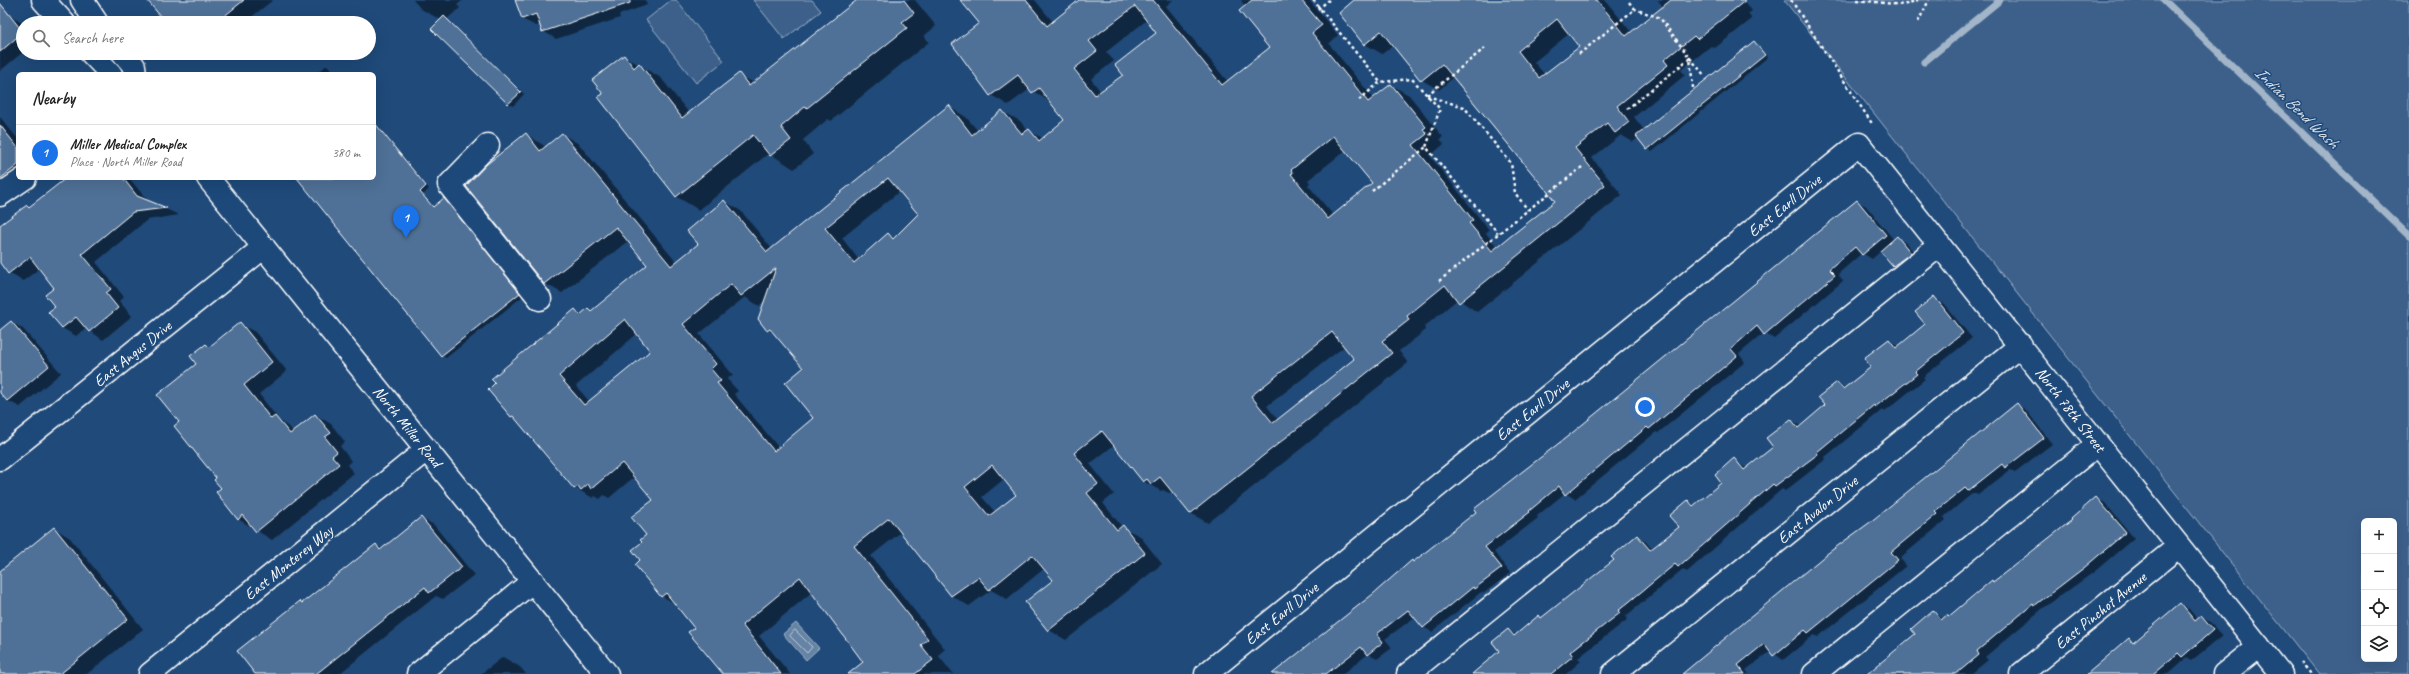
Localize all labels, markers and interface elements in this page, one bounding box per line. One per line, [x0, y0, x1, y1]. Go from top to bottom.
search box [16, 16, 376, 60]
icon: search [30, 27, 52, 49]
text: Search here [62, 29, 123, 48]
water label: Indian Bend Wash [2250, 62, 2344, 154]
text: Nearby [32, 88, 75, 109]
text: Miller Medical Complex [70, 135, 186, 154]
text: 1 [42, 145, 48, 161]
text: 380 m [332, 145, 360, 161]
text: Place · North Miller Road [70, 154, 182, 170]
street label: East Earll Drive [1744, 169, 1827, 241]
pin: 1 [393, 205, 419, 238]
street label: East Angus Drive [90, 315, 177, 391]
street label: North 78th Street [2031, 363, 2111, 458]
street label: East Earll Drive [1492, 373, 1575, 445]
street label: North Miller Road [368, 382, 448, 473]
your location [1635, 397, 1655, 417]
street label: East Avalon Drive [1773, 470, 1863, 548]
map controls [2361, 518, 2397, 662]
button: + [2361, 518, 2397, 554]
street label: East Monterey Way [240, 520, 338, 605]
button: − [2361, 554, 2397, 590]
street label: East Pinchot Avenue [2051, 567, 2152, 654]
street label: East Earll Drive [1241, 577, 1324, 649]
button: locate [2361, 590, 2397, 626]
button: layers [2361, 626, 2397, 662]

